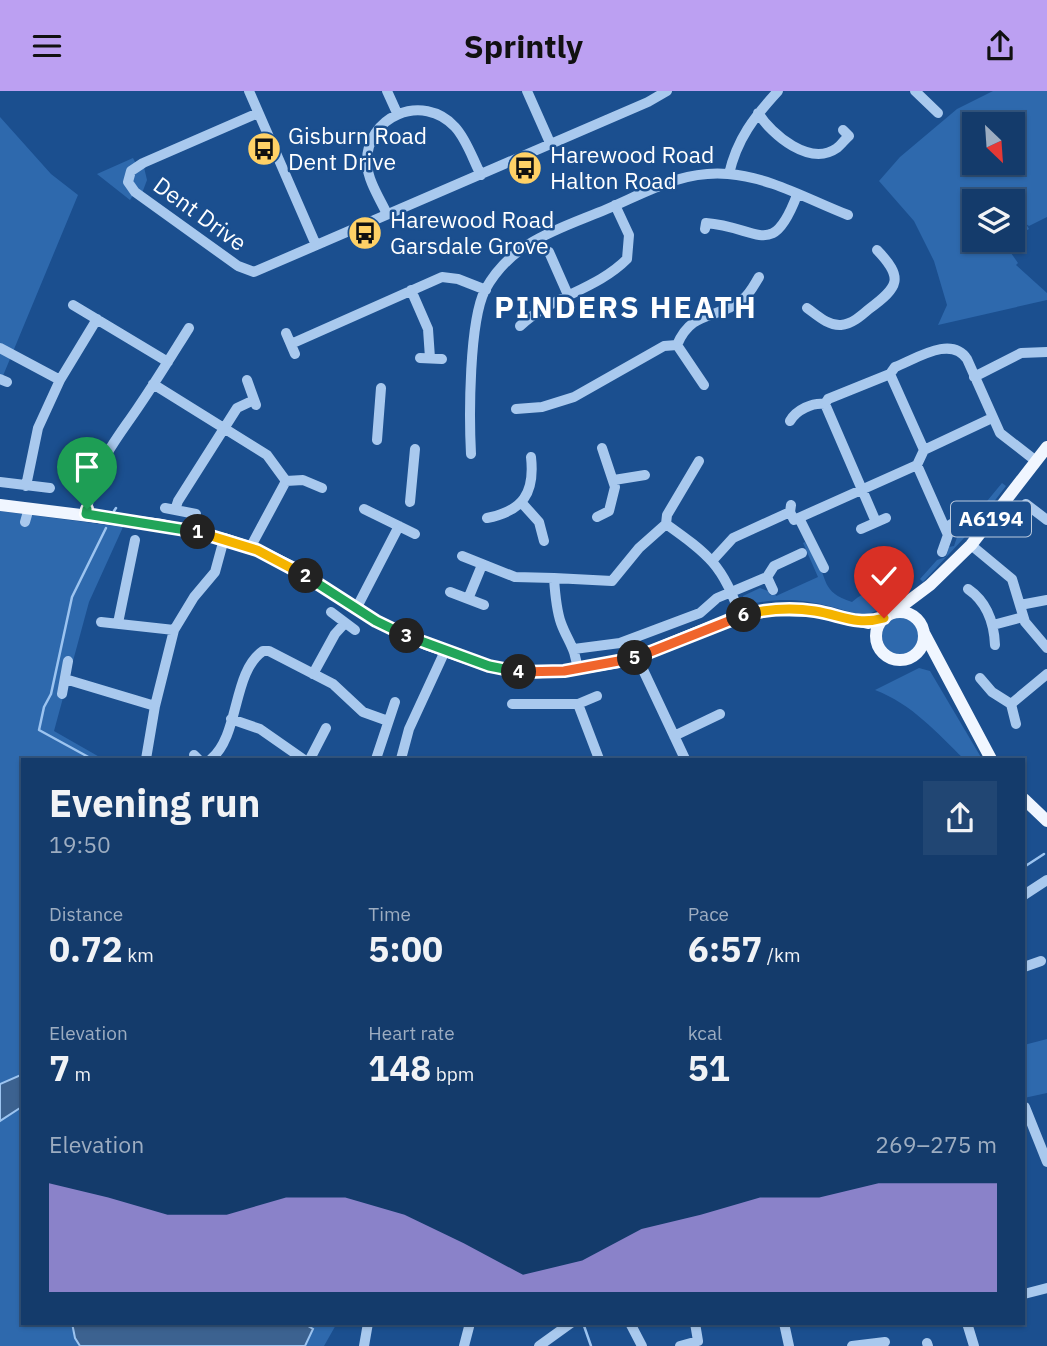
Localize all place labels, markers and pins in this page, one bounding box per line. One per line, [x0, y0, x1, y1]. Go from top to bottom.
place label: Gisburn Road Dent Drive [288, 120, 427, 176]
bus stop icon: Gisburn Road Dent Drive [245, 130, 283, 168]
place label: Harewood Road Halton Road [550, 139, 714, 195]
bus stop icon: Harewood Road Halton Road [506, 149, 544, 187]
place label: Harewood Road Garsdale Grove [390, 204, 554, 260]
bus stop icon: Harewood Road Garsdale Grove [346, 214, 384, 252]
pin [57, 437, 117, 509]
pin: 1 [180, 515, 216, 549]
pin [854, 546, 914, 618]
pin: 2 [288, 559, 324, 594]
pin: 6 [726, 597, 762, 633]
pin: 3 [390, 619, 424, 653]
pin: 5 [618, 641, 652, 675]
pin: 4 [502, 655, 536, 689]

